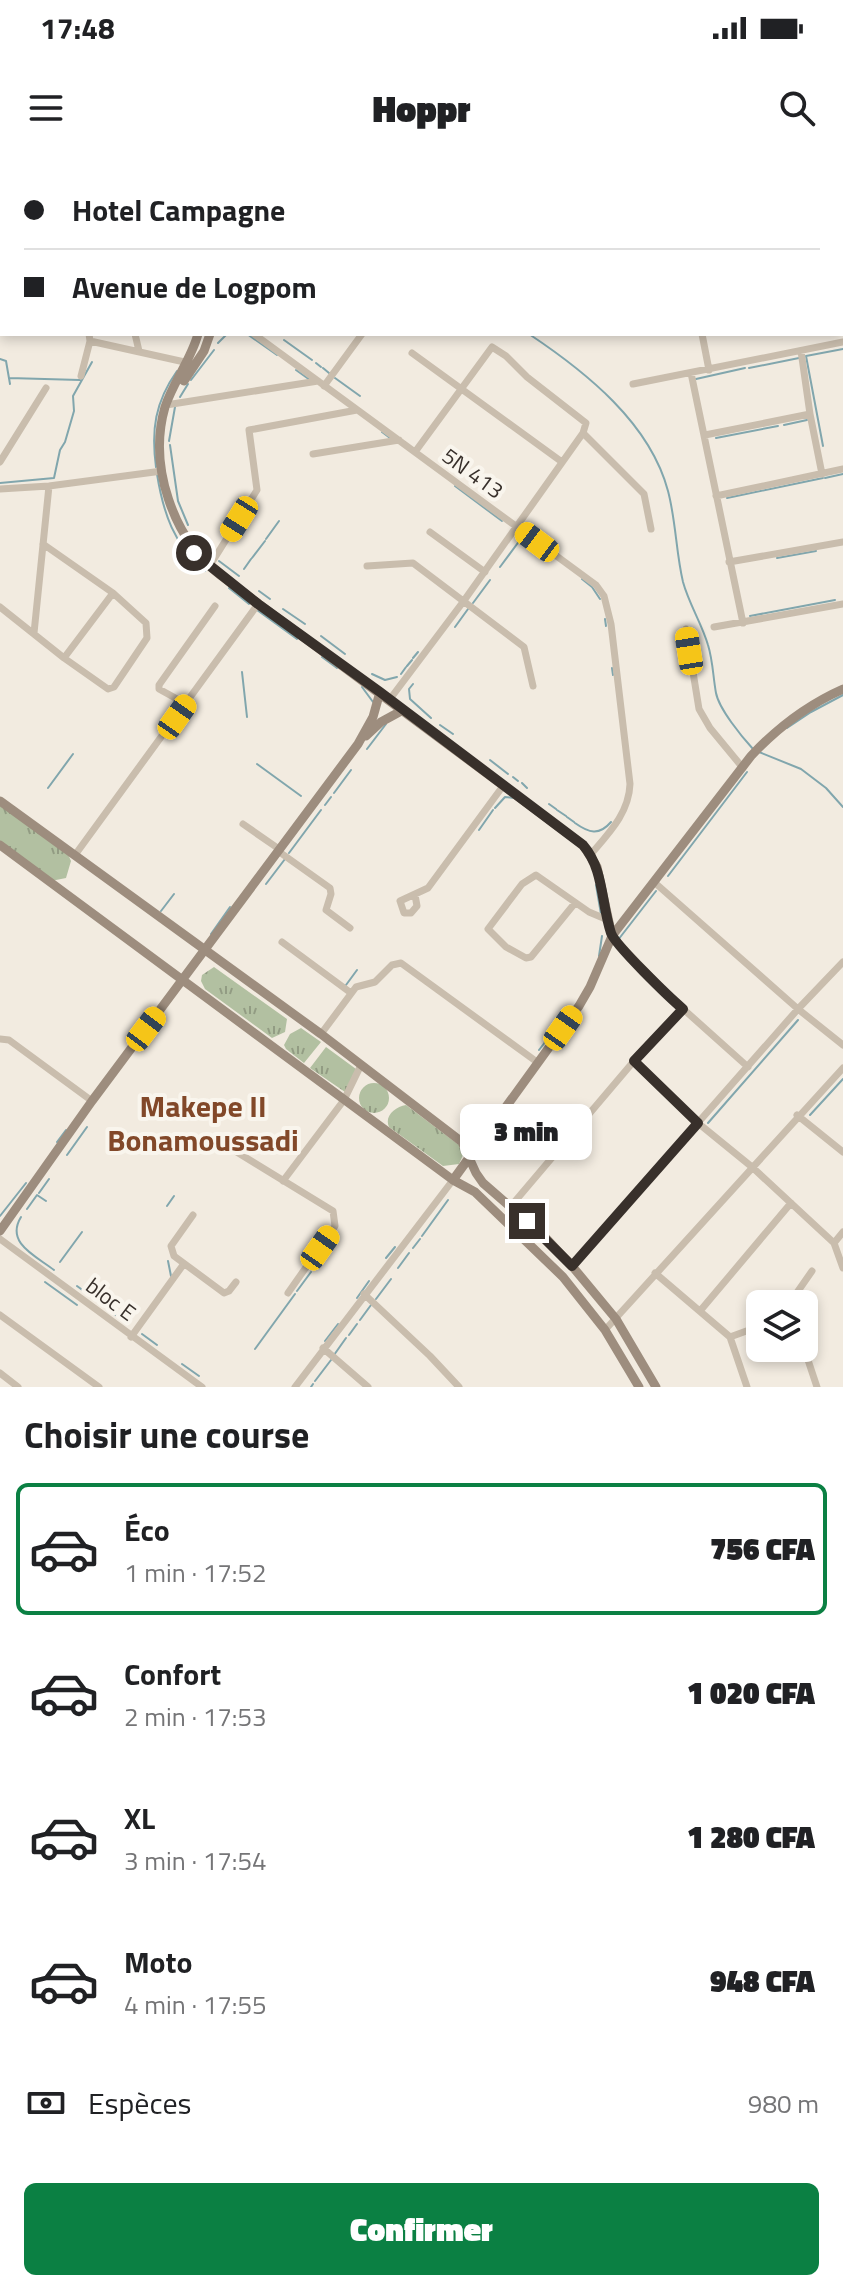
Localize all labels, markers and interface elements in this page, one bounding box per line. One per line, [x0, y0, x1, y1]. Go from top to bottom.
text: 17:48 [40, 5, 115, 51]
text: Hoppr [372, 81, 471, 136]
icon: menu [24, 86, 68, 130]
icon: search [775, 86, 819, 130]
text: Hotel Campagne [72, 187, 285, 233]
text: Avenue de Logpom [72, 264, 317, 310]
street label: 5N 413 [435, 439, 511, 507]
car [216, 492, 262, 546]
car [511, 518, 563, 566]
route start [176, 535, 212, 571]
car [673, 625, 705, 677]
car [153, 690, 201, 744]
car [539, 1001, 587, 1055]
car [122, 1003, 170, 1055]
district label: Makepe II Bonamoussadi [107, 1083, 299, 1163]
callout: 3 min [461, 1105, 593, 1161]
text: 3 min [494, 1112, 558, 1151]
route end [509, 1203, 545, 1239]
car [296, 1221, 344, 1275]
street label: bloc E [79, 1269, 143, 1329]
map controls [746, 1290, 818, 1362]
button: layers [746, 1290, 818, 1362]
text: Choisir une course [24, 1407, 309, 1462]
text: Éco [124, 1507, 170, 1553]
icon: car [28, 1513, 100, 1585]
text: 756 CFA [710, 1526, 815, 1572]
text: 1 min · 17:52 [124, 1553, 267, 1592]
text: Confort [124, 1651, 221, 1697]
icon: car [28, 1657, 100, 1729]
text: 1 020 CFA [687, 1670, 815, 1716]
text: 2 min · 17:53 [124, 1697, 267, 1736]
text: XL [124, 1795, 155, 1841]
icon: car [28, 1801, 100, 1873]
text: 1 280 CFA [687, 1814, 815, 1860]
text: 3 min · 17:54 [124, 1841, 267, 1880]
text: Moto [124, 1939, 192, 1985]
icon: car [28, 1945, 100, 2017]
text: 948 CFA [710, 1958, 815, 2004]
text: 4 min · 17:55 [124, 1985, 267, 2024]
text: Espèces [88, 2080, 192, 2126]
icon: cash [24, 2081, 68, 2125]
text: 980 m [748, 2084, 819, 2123]
button: Confirmer [24, 2183, 819, 2275]

